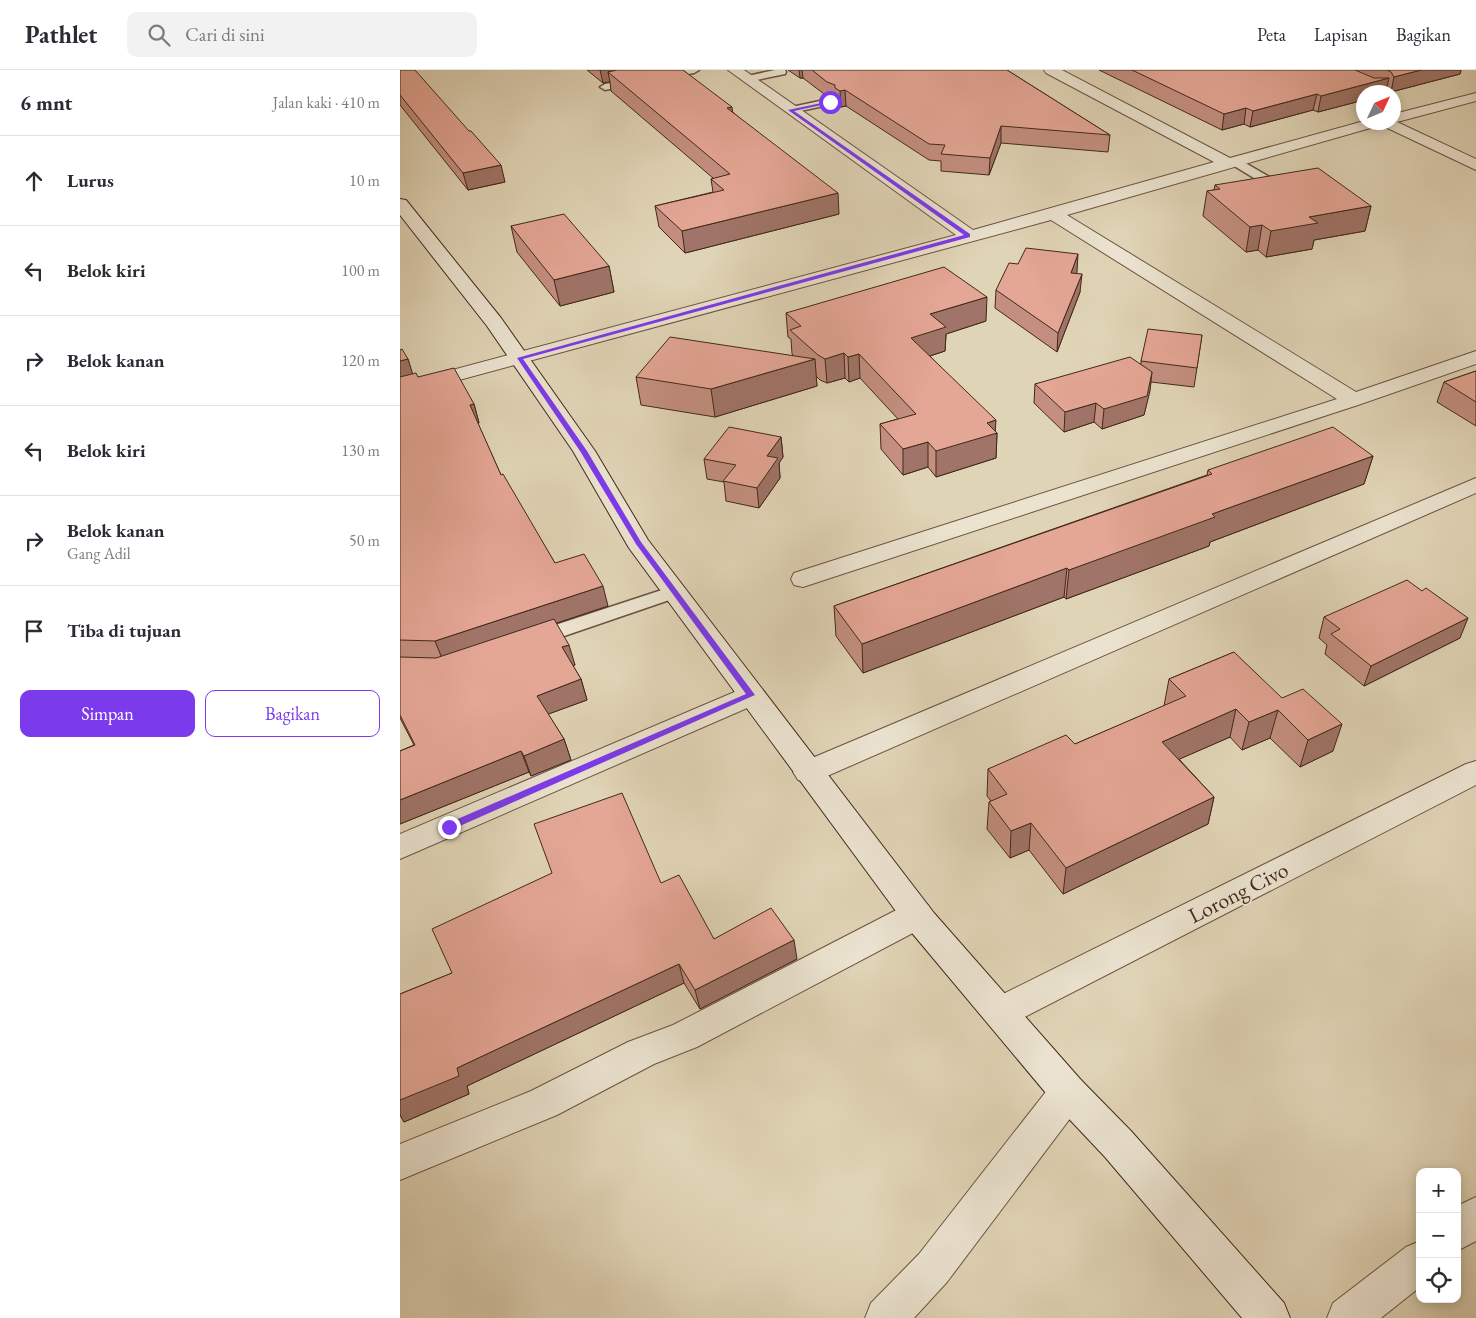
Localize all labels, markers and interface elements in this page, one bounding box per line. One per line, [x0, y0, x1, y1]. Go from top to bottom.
search box [127, 12, 477, 57]
text: Pathlet [25, 19, 97, 50]
icon: search [145, 21, 173, 49]
text: Cari di sini [185, 22, 265, 47]
text: Peta [1257, 23, 1286, 46]
text: Lapisan [1314, 23, 1368, 46]
text: Bagikan [1396, 23, 1451, 46]
north arrow [1356, 85, 1401, 130]
text: 6 mnt [20, 89, 72, 116]
route start [819, 91, 842, 114]
text: Jalan kaki · 410 m [273, 92, 380, 113]
icon: ahead [20, 167, 48, 195]
text: Lurus [67, 168, 114, 193]
text: 10 m [349, 170, 380, 191]
icon: left [20, 257, 48, 285]
text: Belok kiri [67, 258, 146, 283]
text: 100 m [341, 260, 380, 281]
icon: right [20, 347, 48, 375]
text: Belok kanan [67, 348, 165, 373]
text: 120 m [341, 350, 380, 371]
icon: left [20, 437, 48, 465]
text: Belok kiri [67, 438, 146, 463]
text: 130 m [341, 440, 380, 461]
text: Belok kanan [67, 518, 165, 543]
icon: right [20, 527, 48, 555]
text: 50 m [349, 530, 380, 551]
text: Gang Adil [67, 543, 131, 564]
icon: arrive [20, 617, 48, 645]
text: Tiba di tujuan [67, 618, 181, 643]
button: Simpan [20, 690, 195, 737]
button: Bagikan [205, 690, 380, 737]
route end [438, 816, 461, 839]
street label: Lorong Civo [1183, 855, 1293, 930]
map controls [1416, 1168, 1461, 1303]
button: + [1416, 1168, 1461, 1213]
button: − [1416, 1213, 1461, 1258]
button: locate [1416, 1258, 1461, 1303]

